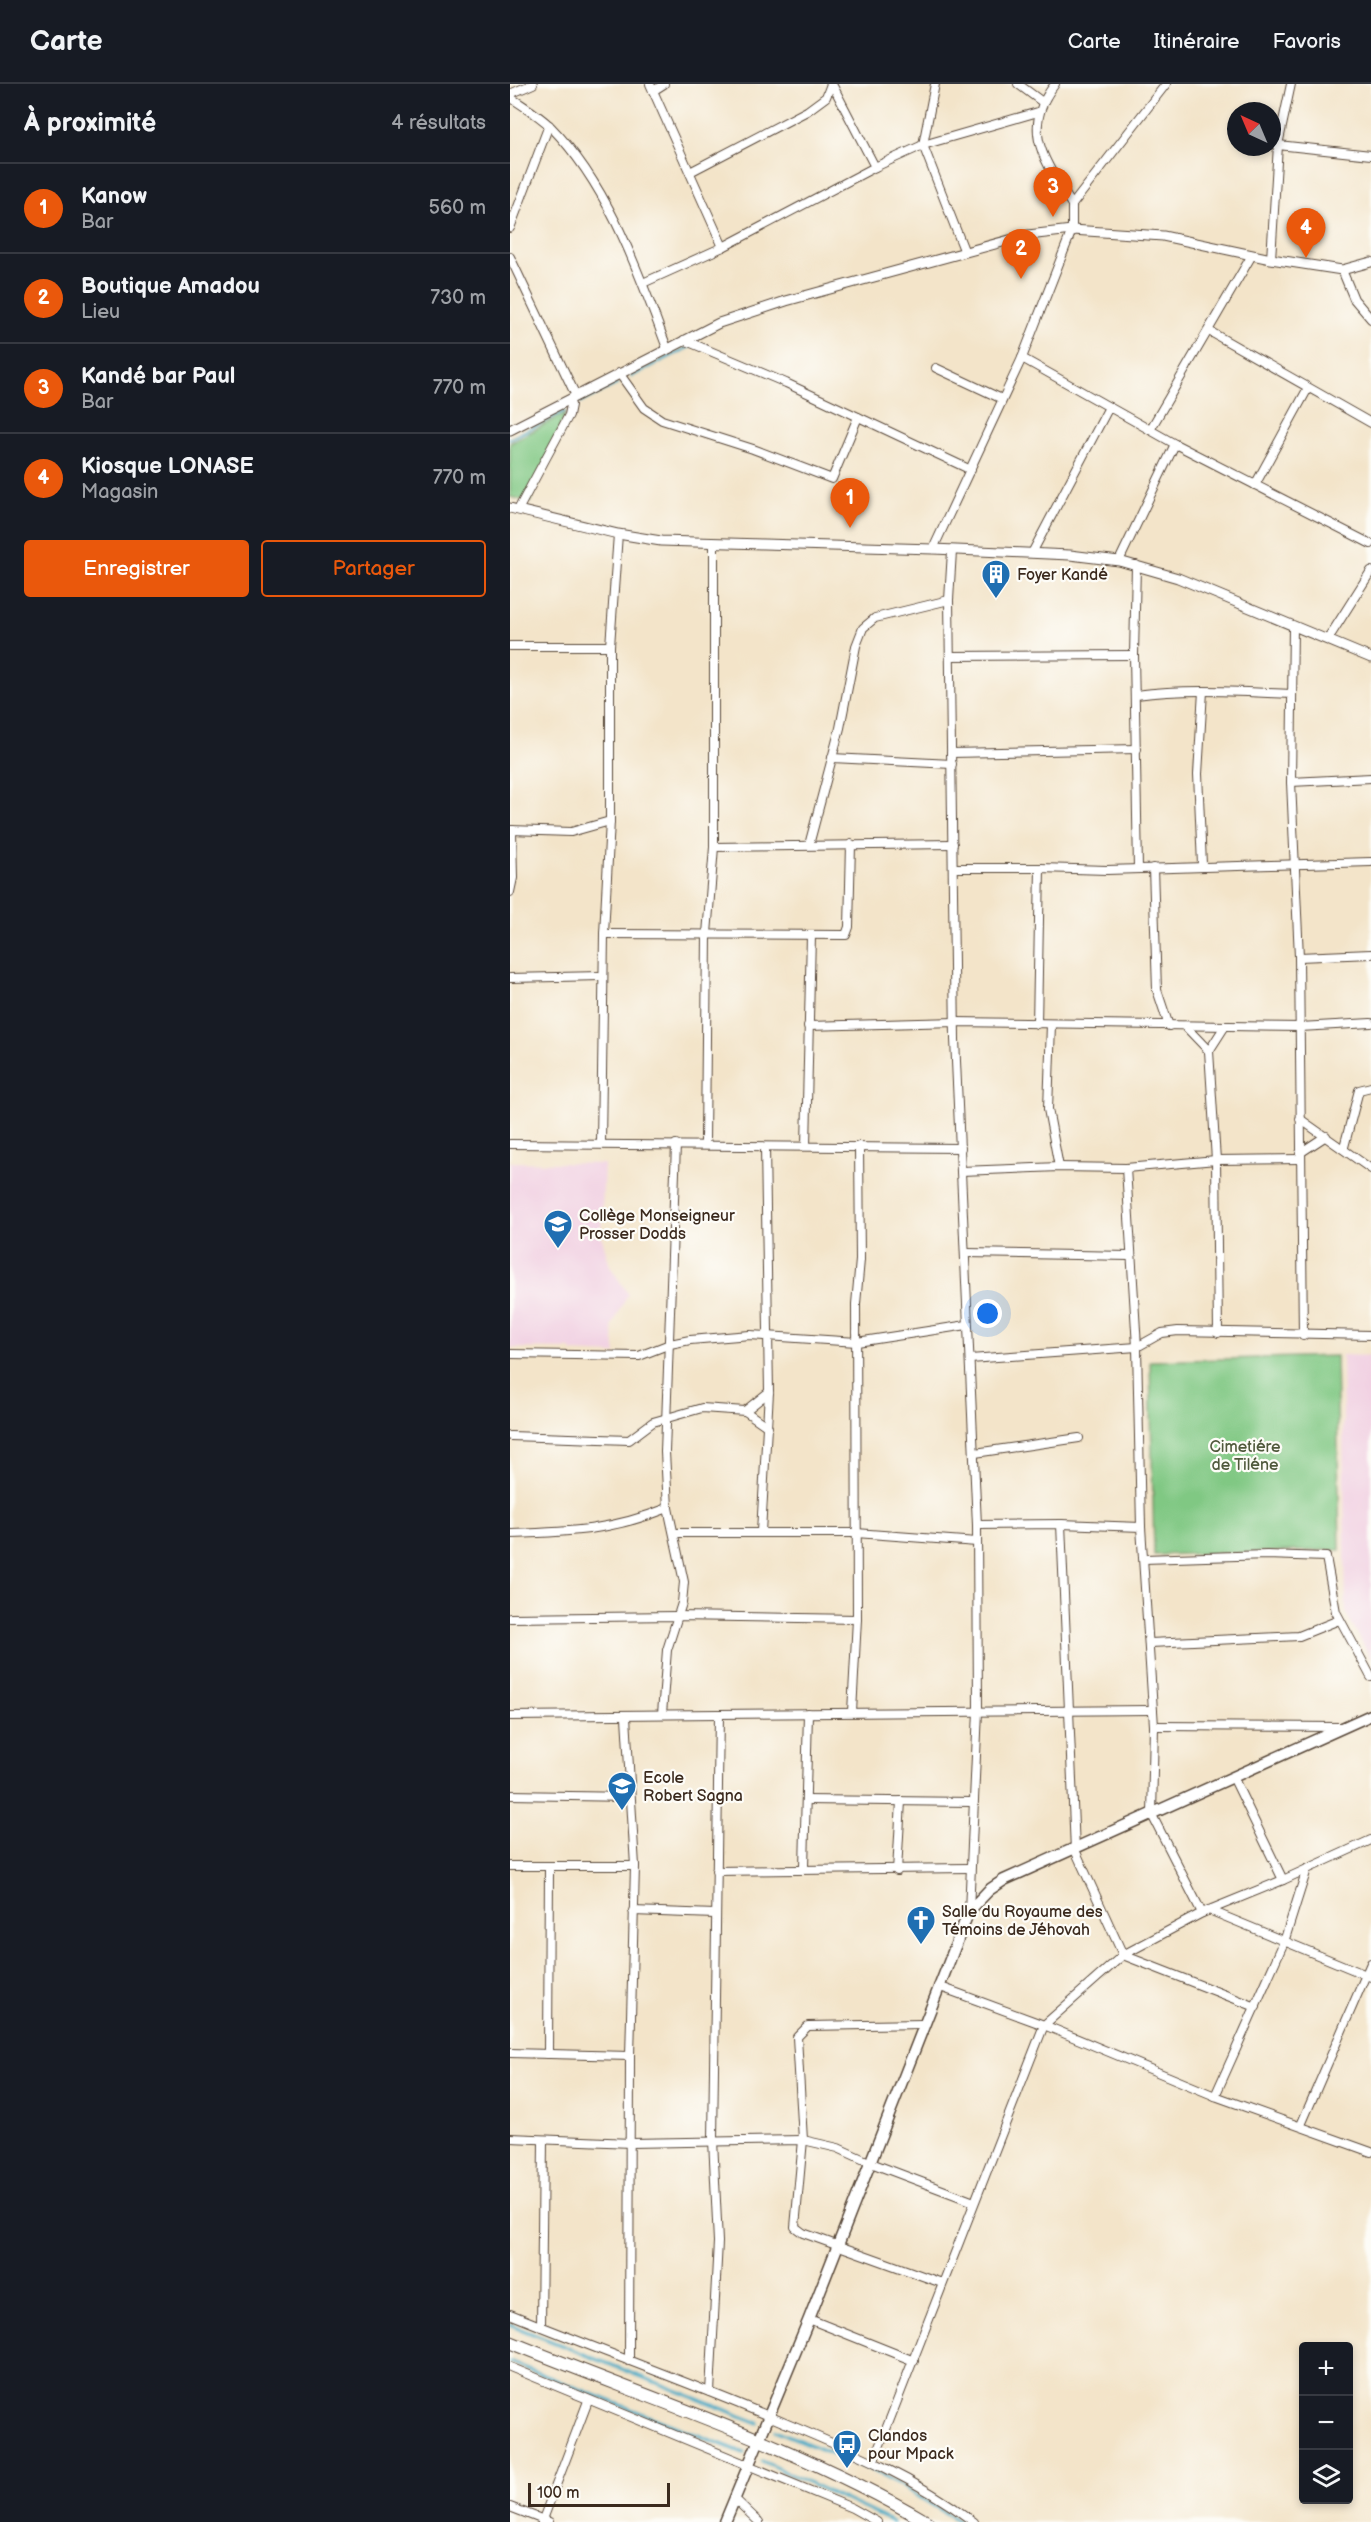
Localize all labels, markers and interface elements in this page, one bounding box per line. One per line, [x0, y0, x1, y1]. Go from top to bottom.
text: Carte [30, 25, 103, 58]
text: Carte [1068, 29, 1121, 54]
text: Itinéraire [1154, 29, 1240, 54]
text: Favoris [1273, 29, 1341, 54]
north arrow [1227, 102, 1281, 156]
text: À proximité [24, 108, 156, 139]
text: 4 résultats [391, 111, 486, 135]
pin: 3 [1034, 168, 1072, 217]
text: Kanow [81, 183, 147, 210]
text: 1 [39, 196, 48, 220]
text: 560 m [429, 196, 486, 220]
pin: 4 [1286, 208, 1326, 258]
text: Bar [81, 210, 113, 234]
pin: 2 [1002, 230, 1040, 279]
text: Boutique Amadou [81, 273, 260, 300]
text: 2 [38, 286, 49, 310]
text: 730 m [430, 286, 486, 310]
text: Lieu [81, 300, 120, 324]
text: Kandé bar Paul [81, 363, 235, 390]
text: 3 [38, 376, 49, 400]
text: 770 m [433, 376, 486, 400]
text: Bar [81, 390, 113, 414]
text: Kiosque LONASE [81, 453, 254, 480]
text: 4 [38, 466, 49, 490]
text: 770 m [433, 466, 486, 490]
pin: 1 [830, 478, 870, 528]
text: Magasin [81, 480, 158, 504]
button: Enregistrer [24, 540, 249, 597]
button: Partager [261, 540, 486, 597]
building icon: Foyer Kandé [980, 558, 1012, 600]
place label: Foyer Kandé [1017, 566, 1108, 585]
place label: Collège Monseigneur Prosser Dodds [579, 1207, 735, 1244]
school or university icon: Collège Monseigneur Prosser Dodds [542, 1208, 574, 1250]
your location [973, 1299, 1002, 1328]
park label: Cimetiére de Tiléne [1209, 1438, 1281, 1475]
place label: Ecole Robert Sagna [643, 1769, 743, 1806]
school or university icon: Ecole Robert Sagna [606, 1770, 638, 1812]
place label: Salle du Royaume des Témoins de Jéhovah [942, 1903, 1103, 1940]
church icon: Salle du Royaume des Témoins de Jéhovah [905, 1904, 937, 1946]
map controls [1299, 2342, 1353, 2504]
button: + [1299, 2342, 1353, 2396]
button: − [1299, 2396, 1353, 2450]
place label: Clandos pour Mpack [868, 2427, 954, 2464]
bus stop icon: Clandos pour Mpack [831, 2428, 863, 2470]
button: layers [1299, 2450, 1353, 2504]
scale bar [528, 2480, 670, 2508]
text: 100 m [537, 2484, 580, 2503]

